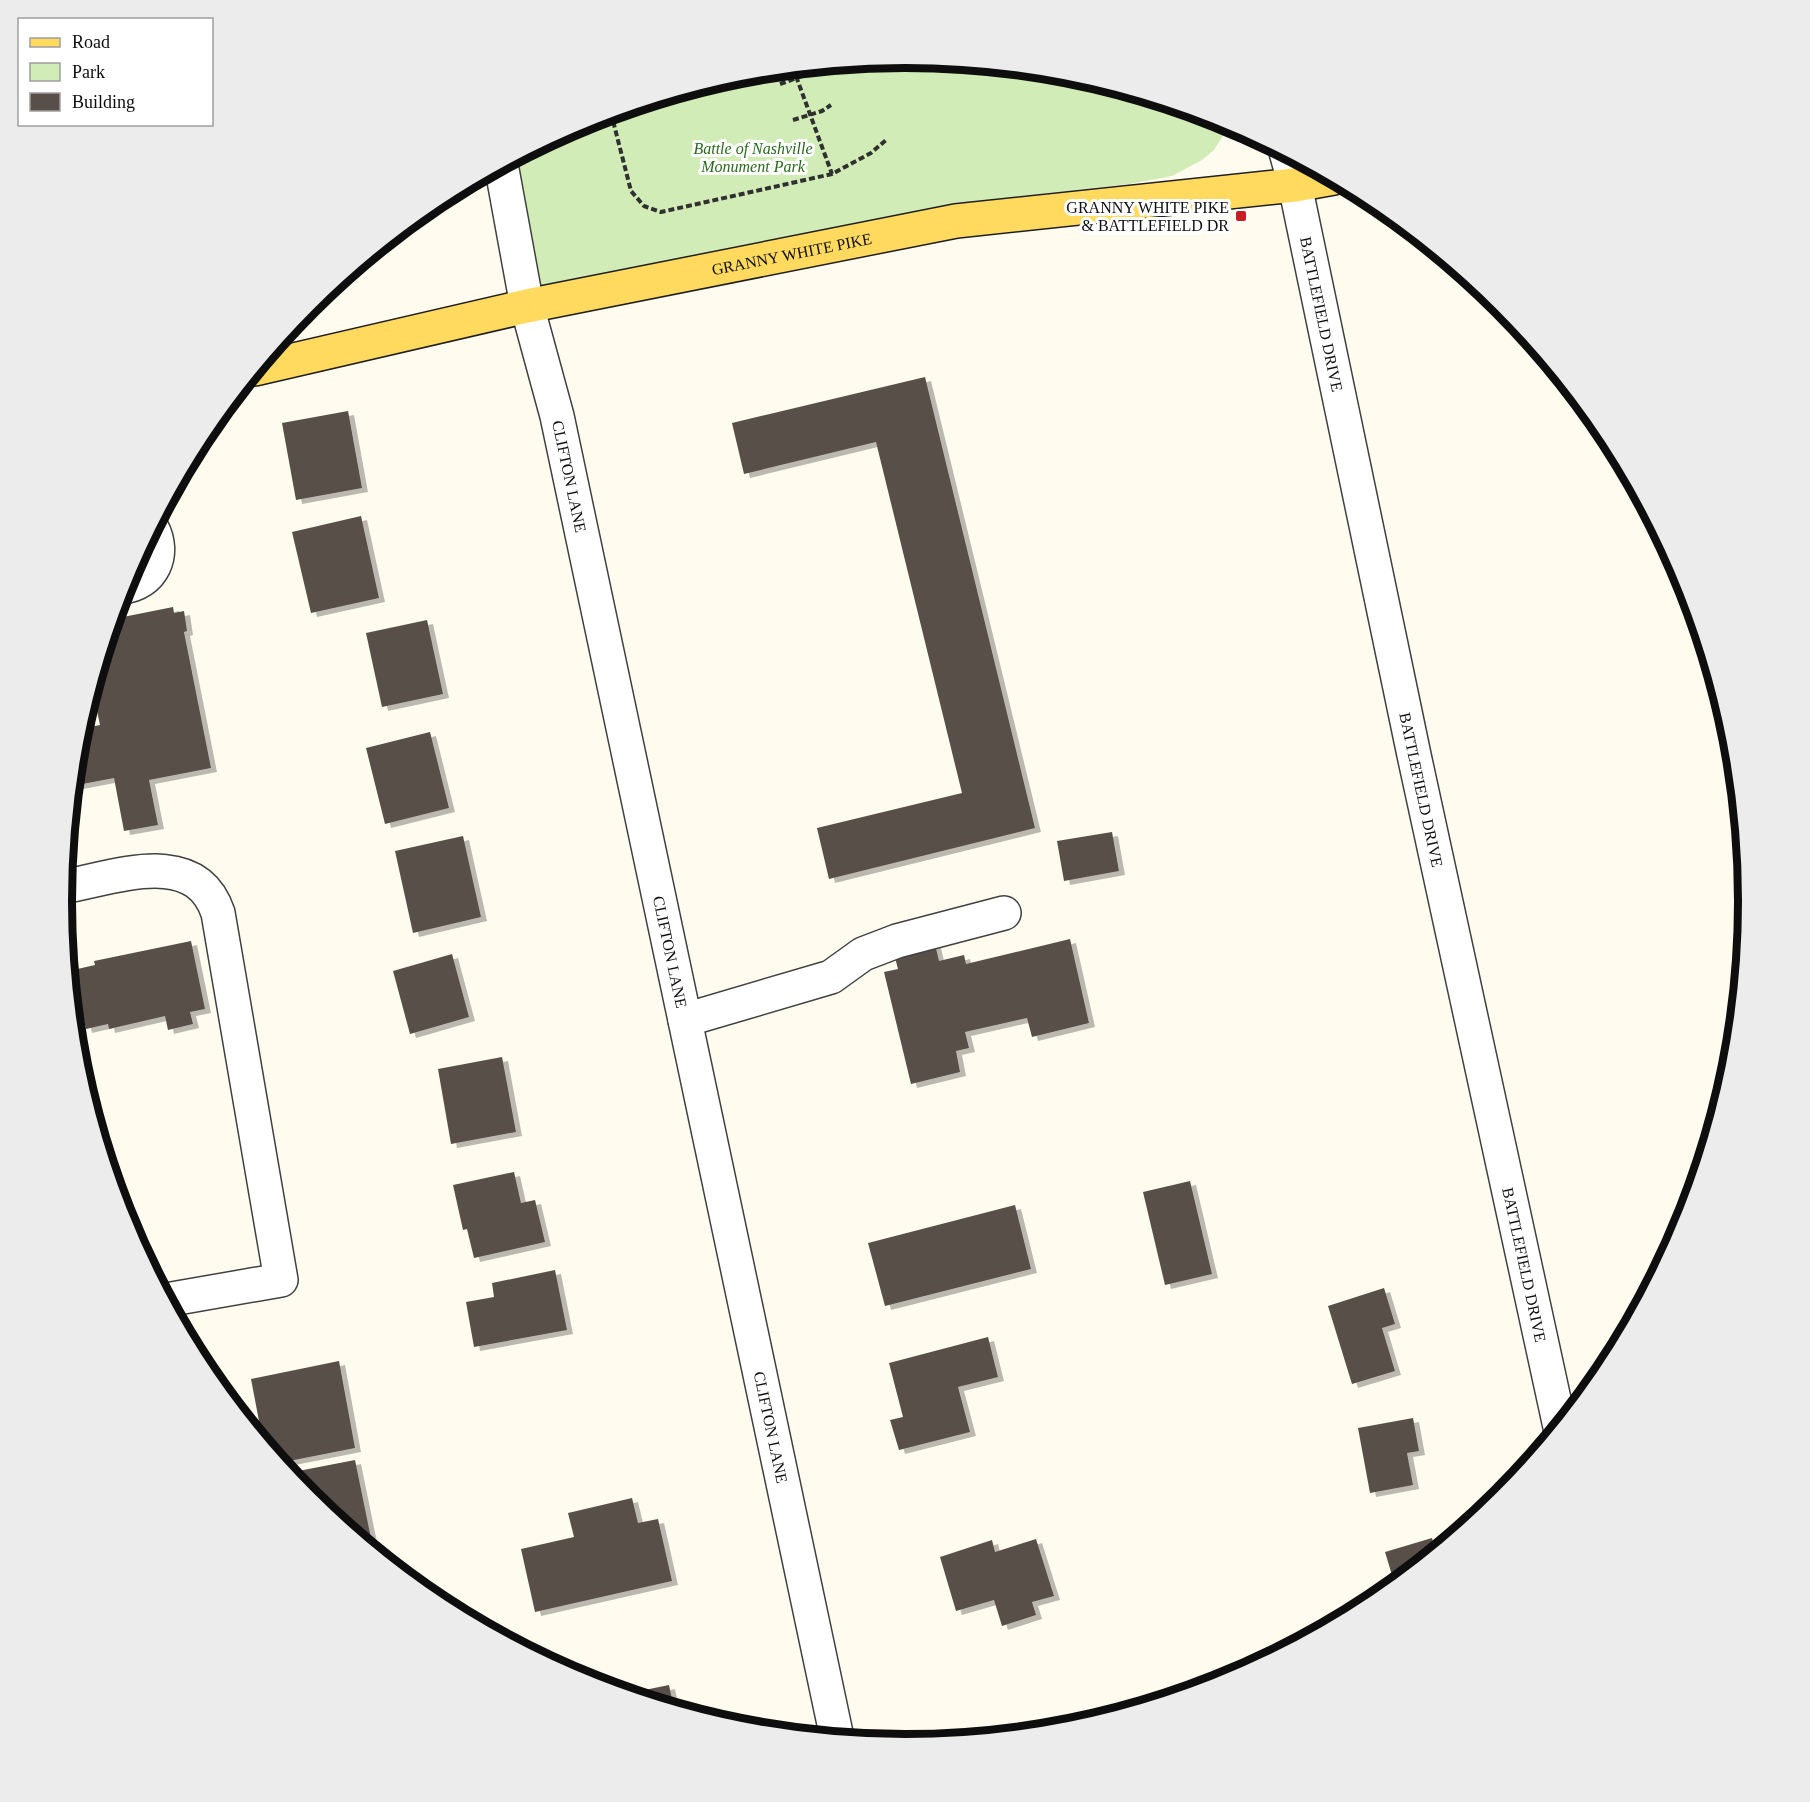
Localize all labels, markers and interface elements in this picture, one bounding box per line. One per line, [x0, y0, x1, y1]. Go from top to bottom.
legend [18, 18, 213, 126]
text: Road [72, 32, 110, 52]
text: Park [72, 62, 105, 82]
text: Building [72, 92, 135, 112]
park label: Battle of Nashville Monument Park [693, 140, 813, 175]
place label: GRANNY WHITE PIKE & BATTLEFIELD DR [1066, 199, 1229, 234]
marker: GRANNY WHITE PIKE & BATTLEFIELD DR [1234, 209, 1248, 223]
street label: GRANNY WHITE PIKE [710, 229, 873, 278]
street label: BATTLEFIELD DRIVE [1297, 235, 1346, 393]
street label: CLIFTON LANE [550, 419, 590, 534]
street label: BATTLEFIELD DRIVE [1397, 711, 1447, 869]
street label: CLIFTON LANE [650, 894, 691, 1009]
street label: BATTLEFIELD DRIVE [1500, 1186, 1550, 1344]
street label: CLIFTON LANE [751, 1370, 791, 1485]

